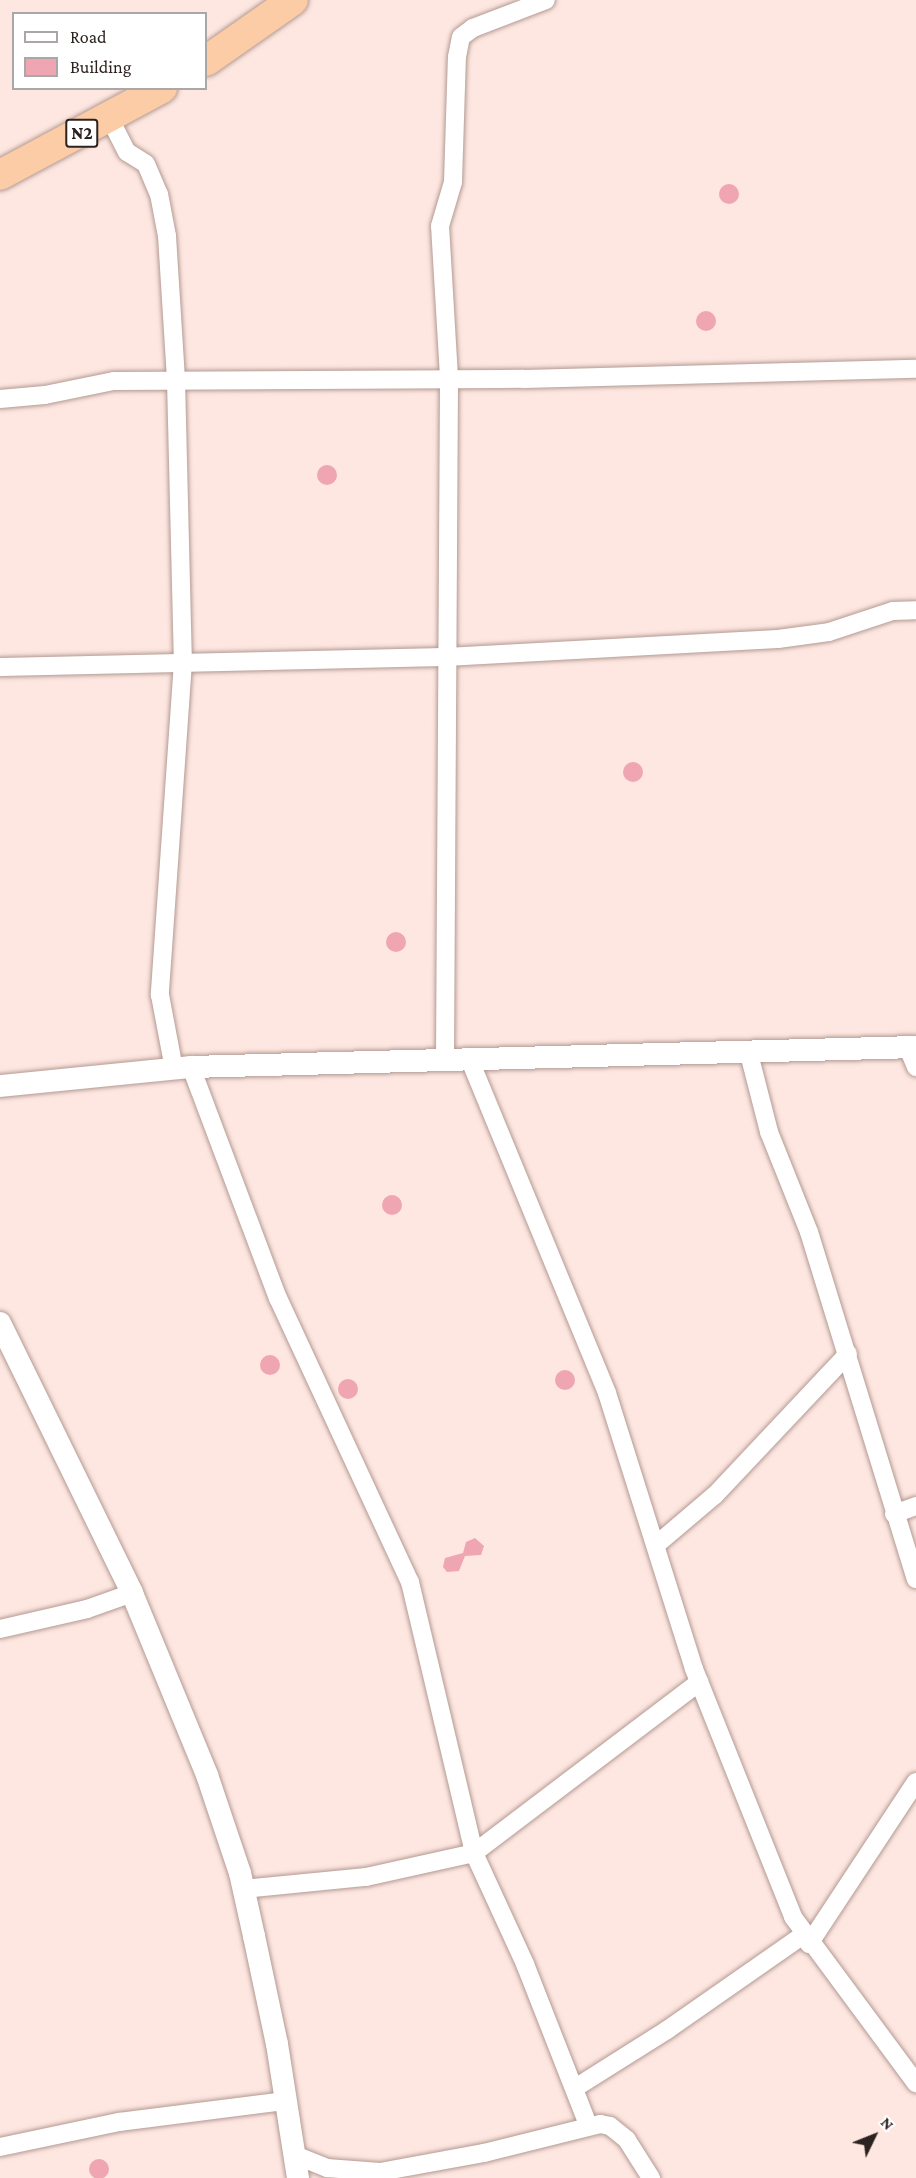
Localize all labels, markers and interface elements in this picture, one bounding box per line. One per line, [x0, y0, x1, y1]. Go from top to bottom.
legend [12, 12, 207, 90]
text: Road [70, 27, 107, 47]
text: Building [70, 57, 131, 77]
road number: N2 [64, 118, 100, 148]
north arrow [844, 2106, 904, 2166]
text: N [878, 2114, 897, 2133]

